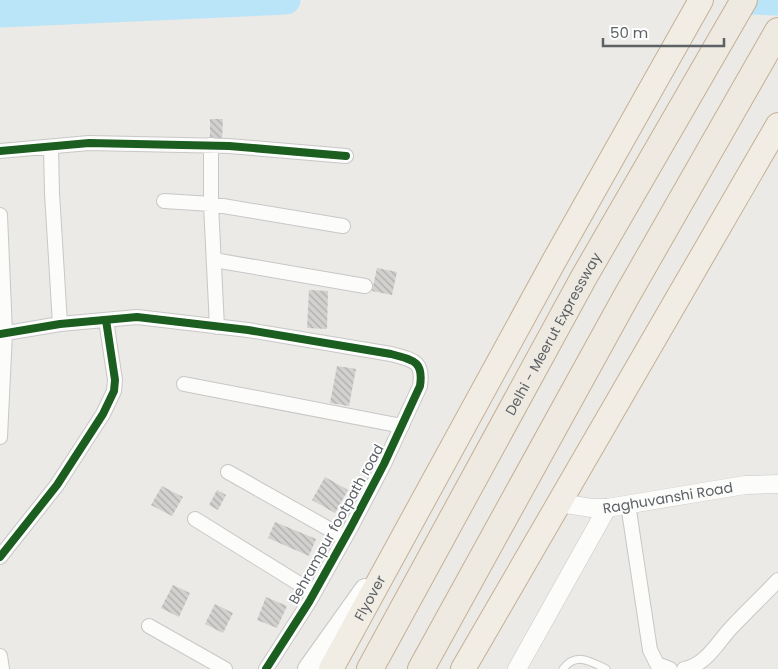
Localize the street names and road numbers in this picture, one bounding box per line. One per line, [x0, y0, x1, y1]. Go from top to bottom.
street label: Delhi - Meerut Expressway [500, 249, 606, 419]
street label: Behrampur footpath road [284, 440, 388, 608]
street label: Raghuvanshi Road [601, 477, 734, 519]
street label: Flyover [349, 572, 390, 624]

